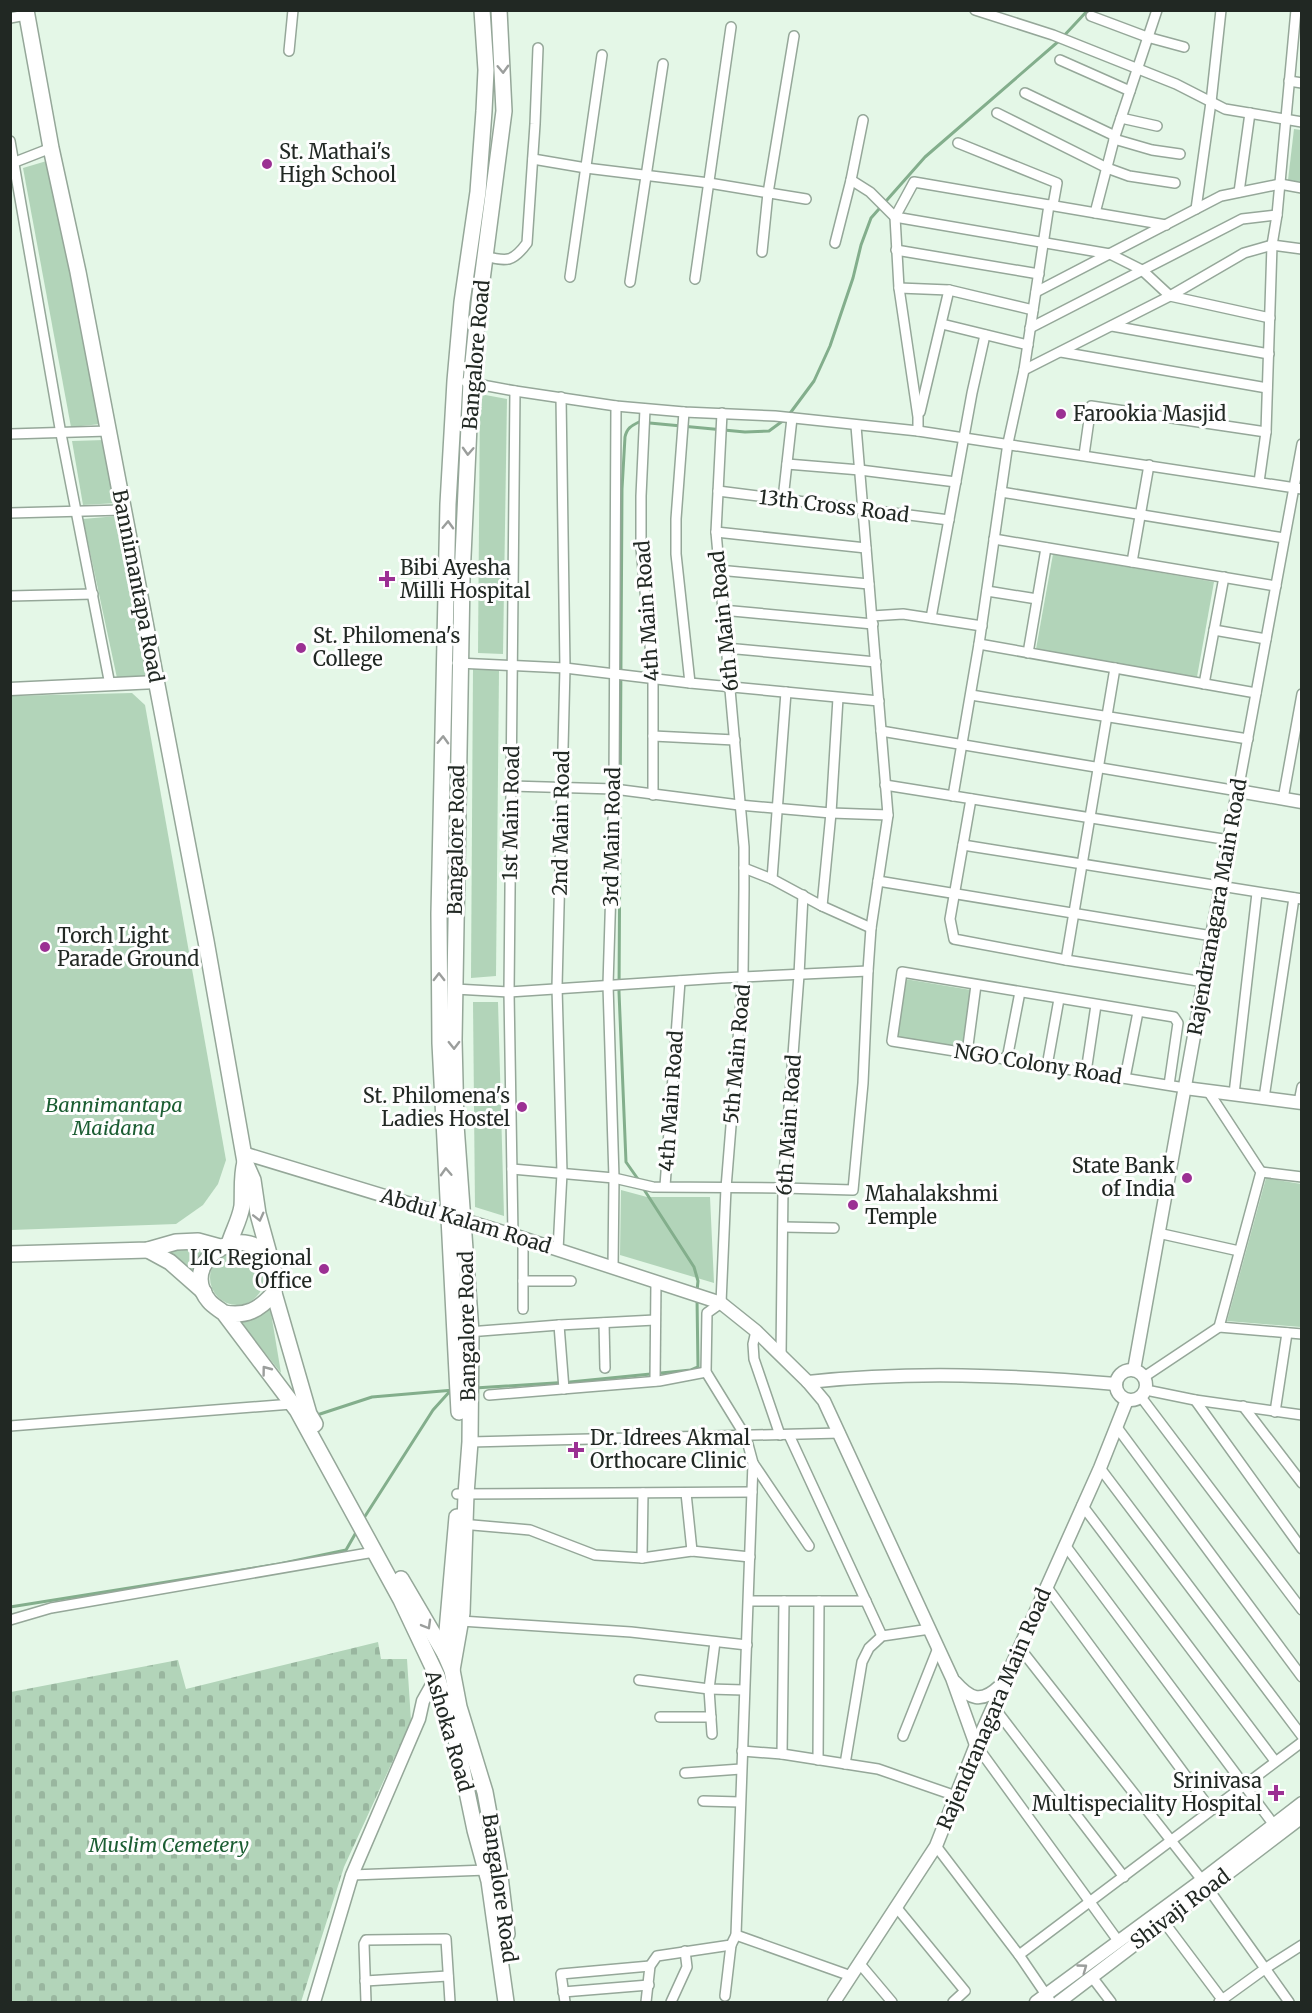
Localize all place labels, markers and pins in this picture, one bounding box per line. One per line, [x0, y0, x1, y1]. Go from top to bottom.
place label: St. Mathai's High School [279, 139, 396, 187]
marker: St. Mathai's High School [260, 157, 274, 171]
place label: Farookia Masjid [1073, 401, 1226, 426]
marker: Farookia Masjid [1054, 407, 1068, 421]
place label: Bibi Ayesha Milli Hospital [400, 555, 530, 603]
marker: Bibi Ayesha Milli Hospital [378, 570, 396, 588]
place label: St. Philomena's College [313, 623, 460, 671]
marker: St. Philomena's College [294, 641, 308, 655]
place label: Torch Light Parade Ground [57, 923, 199, 971]
marker: Torch Light Parade Ground [38, 940, 52, 954]
place label: St. Philomena's Ladies Hostel [363, 1083, 510, 1131]
marker: St. Philomena's Ladies Hostel [515, 1100, 529, 1114]
place label: State Bank of India [1072, 1153, 1175, 1201]
marker: State Bank of India [1180, 1171, 1194, 1185]
place label: Mahalakshmi Temple [865, 1181, 998, 1229]
marker: Mahalakshmi Temple [846, 1198, 860, 1212]
place label: LIC Regional Office [190, 1245, 312, 1293]
marker: LIC Regional Office [317, 1262, 331, 1276]
place label: Dr. Idrees Akmal Orthocare Clinic [590, 1425, 750, 1473]
marker: Dr. Idrees Akmal Orthocare Clinic [567, 1441, 585, 1459]
place label: Srinivasa Multispeciality Hospital [1032, 1768, 1262, 1816]
marker: Srinivasa Multispeciality Hospital [1267, 1784, 1285, 1802]

